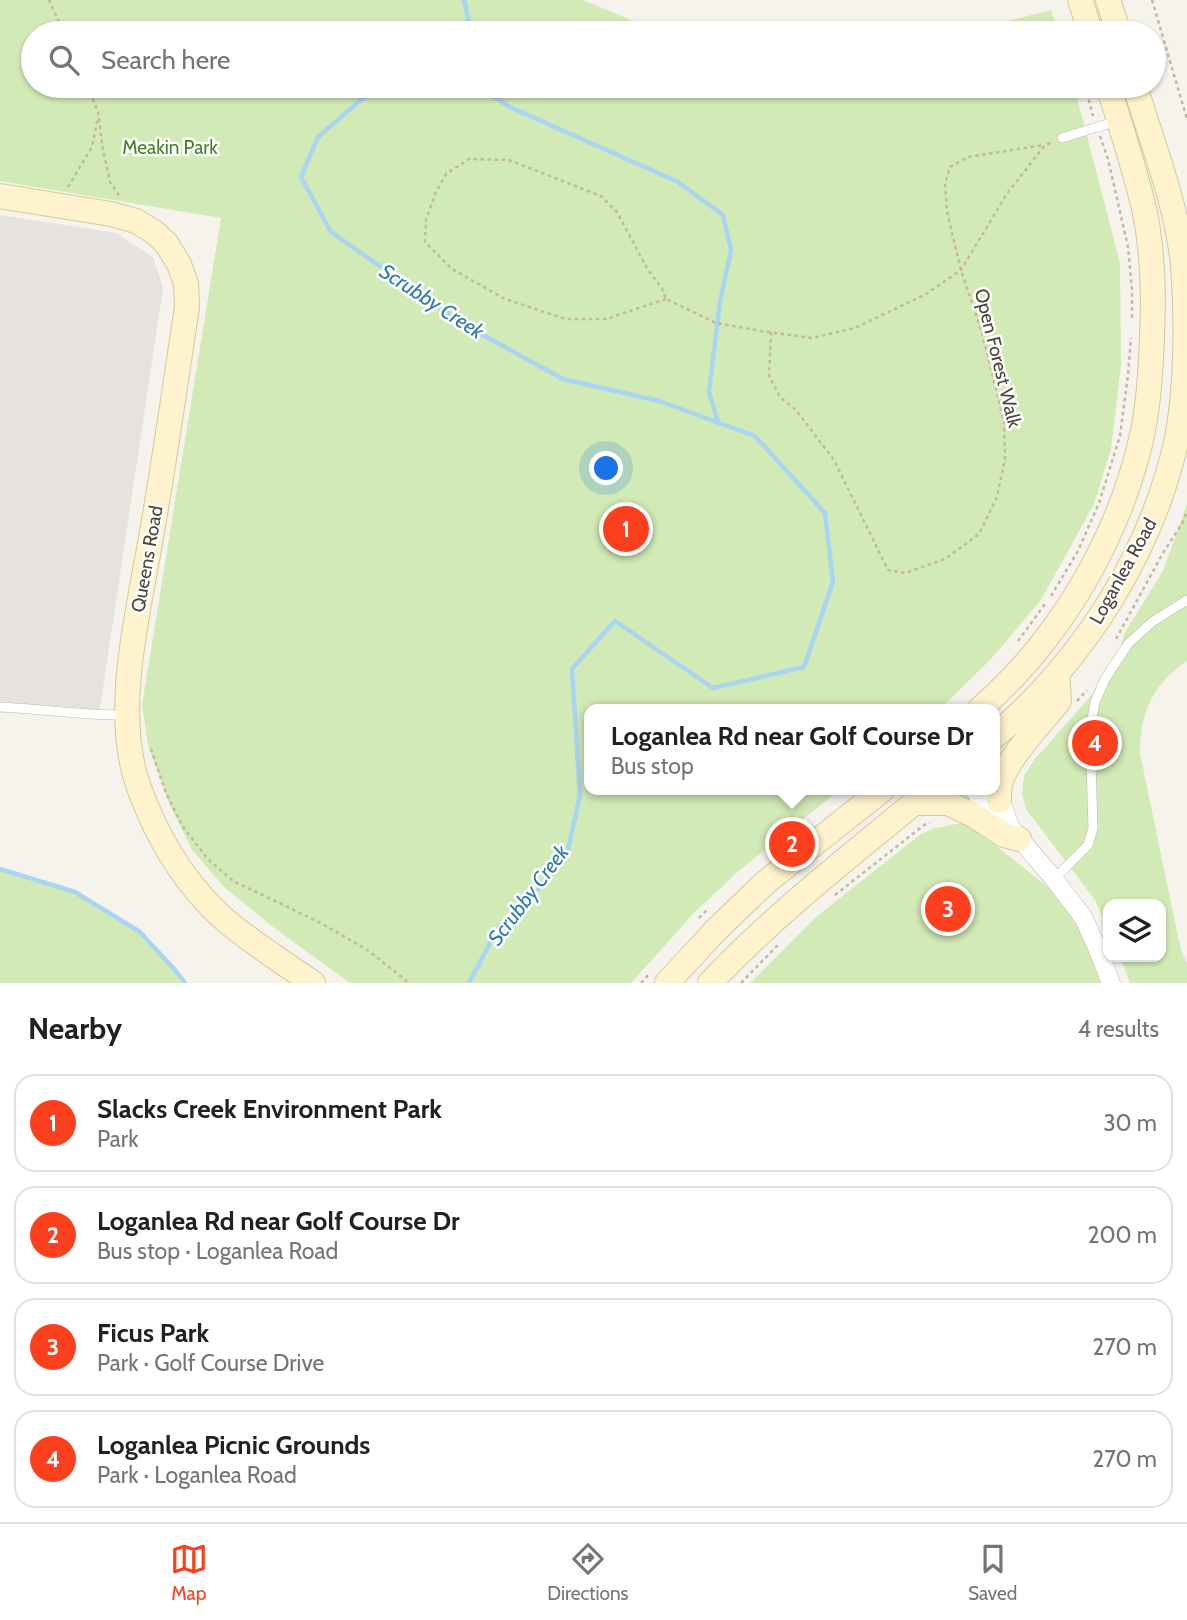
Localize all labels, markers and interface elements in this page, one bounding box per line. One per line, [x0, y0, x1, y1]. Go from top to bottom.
search box [21, 21, 1166, 98]
icon: search [45, 41, 83, 79]
text: Search here [101, 44, 230, 76]
park label: Meakin Park [122, 136, 218, 159]
water label: Scrubby Creek [375, 258, 489, 344]
street label: Open Forest Walk [970, 286, 1027, 430]
your location [589, 451, 623, 485]
pin: 1 [603, 503, 649, 555]
street label: Queens Road [126, 504, 168, 614]
street label: Loganlea Road [1084, 514, 1162, 628]
popup [584, 704, 1000, 795]
pin: 4 [1072, 717, 1118, 769]
text: Loganlea Rd near Golf Course Dr [611, 720, 973, 752]
text: Bus stop [611, 752, 694, 780]
pin: 2 [769, 818, 815, 870]
water label: Scrubby Creek [482, 839, 574, 950]
pin: 3 [925, 883, 971, 935]
map controls [1103, 899, 1166, 962]
button: layers [1103, 899, 1166, 962]
text: Nearby [28, 1010, 122, 1047]
text: 4 results [1078, 1015, 1159, 1043]
text: Slacks Creek Environment Park [97, 1093, 442, 1125]
text: 1 [49, 1109, 57, 1137]
text: 30 m [1103, 1109, 1157, 1137]
text: Park [97, 1125, 138, 1153]
text: Loganlea Rd near Golf Course Dr [97, 1205, 460, 1237]
text: 2 [47, 1221, 59, 1249]
text: 200 m [1087, 1221, 1157, 1249]
text: Bus stop · Loganlea Road [97, 1237, 338, 1265]
text: Ficus Park [97, 1317, 209, 1349]
text: 3 [47, 1333, 59, 1361]
text: 270 m [1092, 1333, 1157, 1361]
text: Park · Golf Course Drive [97, 1349, 324, 1377]
text: Loganlea Picnic Grounds [97, 1429, 370, 1461]
text: 4 [46, 1445, 60, 1473]
text: 270 m [1092, 1445, 1157, 1473]
text: Park · Loganlea Road [97, 1461, 297, 1489]
tab: Map [170, 1540, 208, 1605]
tab: Directions [547, 1540, 628, 1605]
tab: Saved [968, 1540, 1017, 1605]

